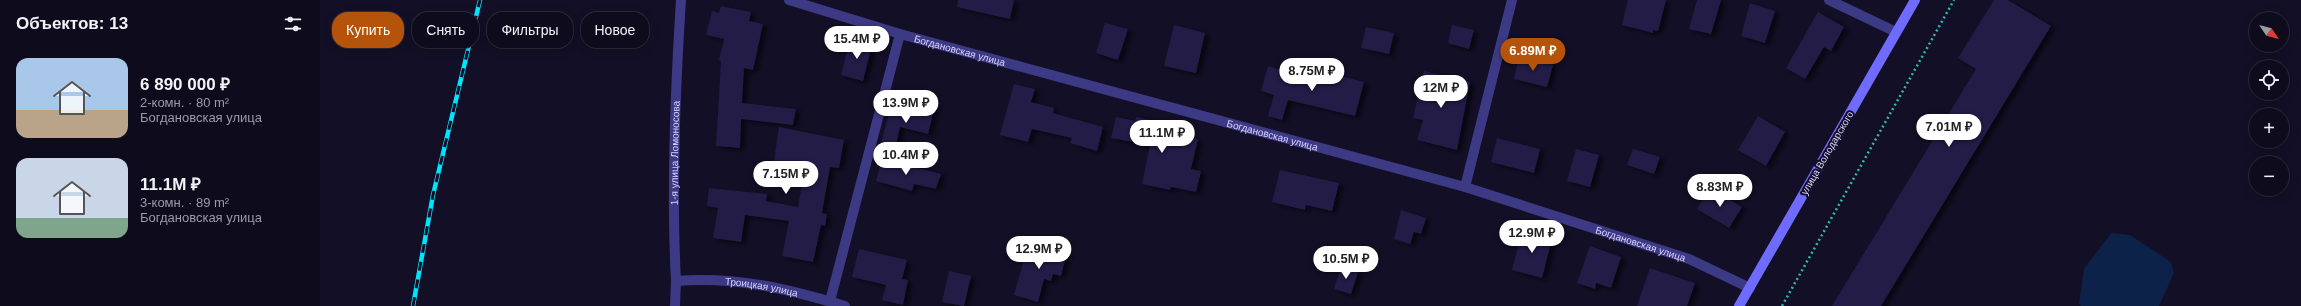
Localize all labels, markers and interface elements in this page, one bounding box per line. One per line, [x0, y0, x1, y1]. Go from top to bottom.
chip: Купить [332, 12, 404, 48]
chip: Снять [412, 12, 479, 48]
chip: Фильтры [487, 12, 573, 48]
chip: Новое [581, 12, 649, 48]
north arrow [2249, 12, 2289, 52]
map controls [2249, 12, 2289, 196]
icon: filters [282, 13, 304, 35]
text: Объектов: 13 [16, 14, 128, 33]
pin: 15.4M ₽ [820, 26, 894, 60]
text: 15.4M ₽ [833, 31, 881, 46]
street label: Богдановская улица [913, 33, 1007, 68]
pin: 6.89M ₽ [1496, 38, 1570, 72]
text: 6.89M ₽ [1509, 43, 1557, 58]
pin: 8.75M ₽ [1275, 58, 1349, 92]
button: locate [2249, 60, 2289, 100]
text: 8.75M ₽ [1288, 63, 1336, 78]
icon: home [48, 74, 96, 122]
text: 6 890 000 ₽ [140, 75, 230, 94]
pin: 12M ₽ [1413, 75, 1469, 109]
text: 12M ₽ [1423, 80, 1459, 95]
pin: 13.9M ₽ [869, 90, 943, 124]
text: 2-комн. · 80 m² [140, 95, 229, 110]
text: 13.9M ₽ [882, 95, 930, 110]
street label: 1-я улица Ломоносова [668, 100, 681, 205]
button: + [2249, 108, 2289, 148]
street label: улица Володарского [1799, 109, 1856, 197]
text: Богдановская улица [140, 110, 262, 125]
pin: 7.01M ₽ [1912, 114, 1986, 148]
street label: Богдановская улица [1226, 117, 1320, 153]
text: 7.01M ₽ [1925, 119, 1973, 134]
pin: 11.1M ₽ [1125, 120, 1199, 154]
text: 11.1M ₽ [1139, 125, 1185, 140]
pin: 10.4M ₽ [869, 142, 943, 176]
text: 10.4M ₽ [882, 147, 930, 162]
button: − [2249, 156, 2289, 196]
pin: 7.15M ₽ [749, 161, 823, 195]
text: 7.15M ₽ [762, 166, 810, 181]
icon: home [48, 174, 96, 222]
pin: 8.83M ₽ [1683, 174, 1757, 208]
text: 11.1M ₽ [140, 175, 201, 194]
text: 8.83M ₽ [1696, 179, 1744, 194]
text: 3-комн. · 89 m² [140, 195, 229, 210]
text: Богдановская улица [140, 210, 262, 225]
pin: 12.9M ₽ [1495, 220, 1569, 254]
street label: Богдановская улица [1594, 224, 1688, 263]
text: 12.9M ₽ [1508, 225, 1556, 240]
pin: 12.9M ₽ [1002, 236, 1076, 270]
text: 12.9M ₽ [1015, 241, 1063, 256]
pin: 10.5M ₽ [1309, 246, 1383, 280]
text: 10.5M ₽ [1322, 251, 1370, 266]
street label: Троицкая улица [725, 275, 800, 298]

